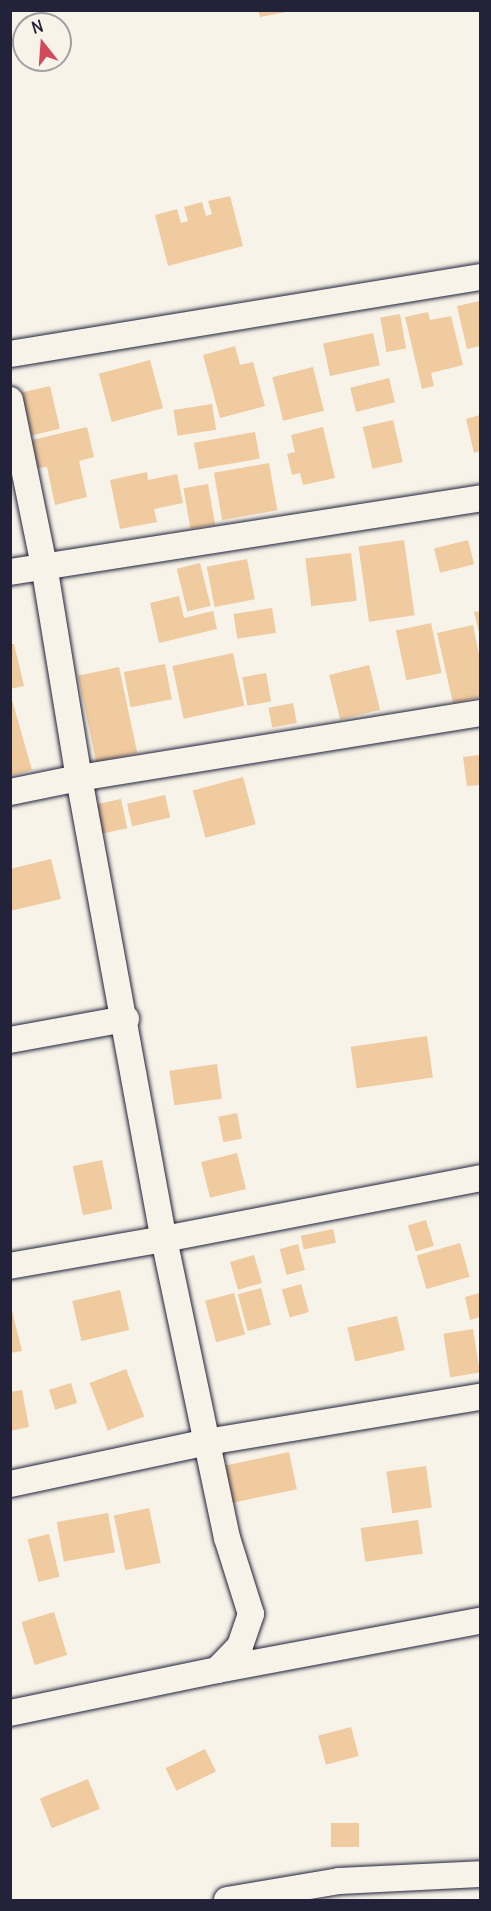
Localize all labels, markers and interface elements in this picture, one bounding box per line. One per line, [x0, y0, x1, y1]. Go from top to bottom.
north arrow [12, 12, 72, 72]
text: N [29, 16, 46, 38]

